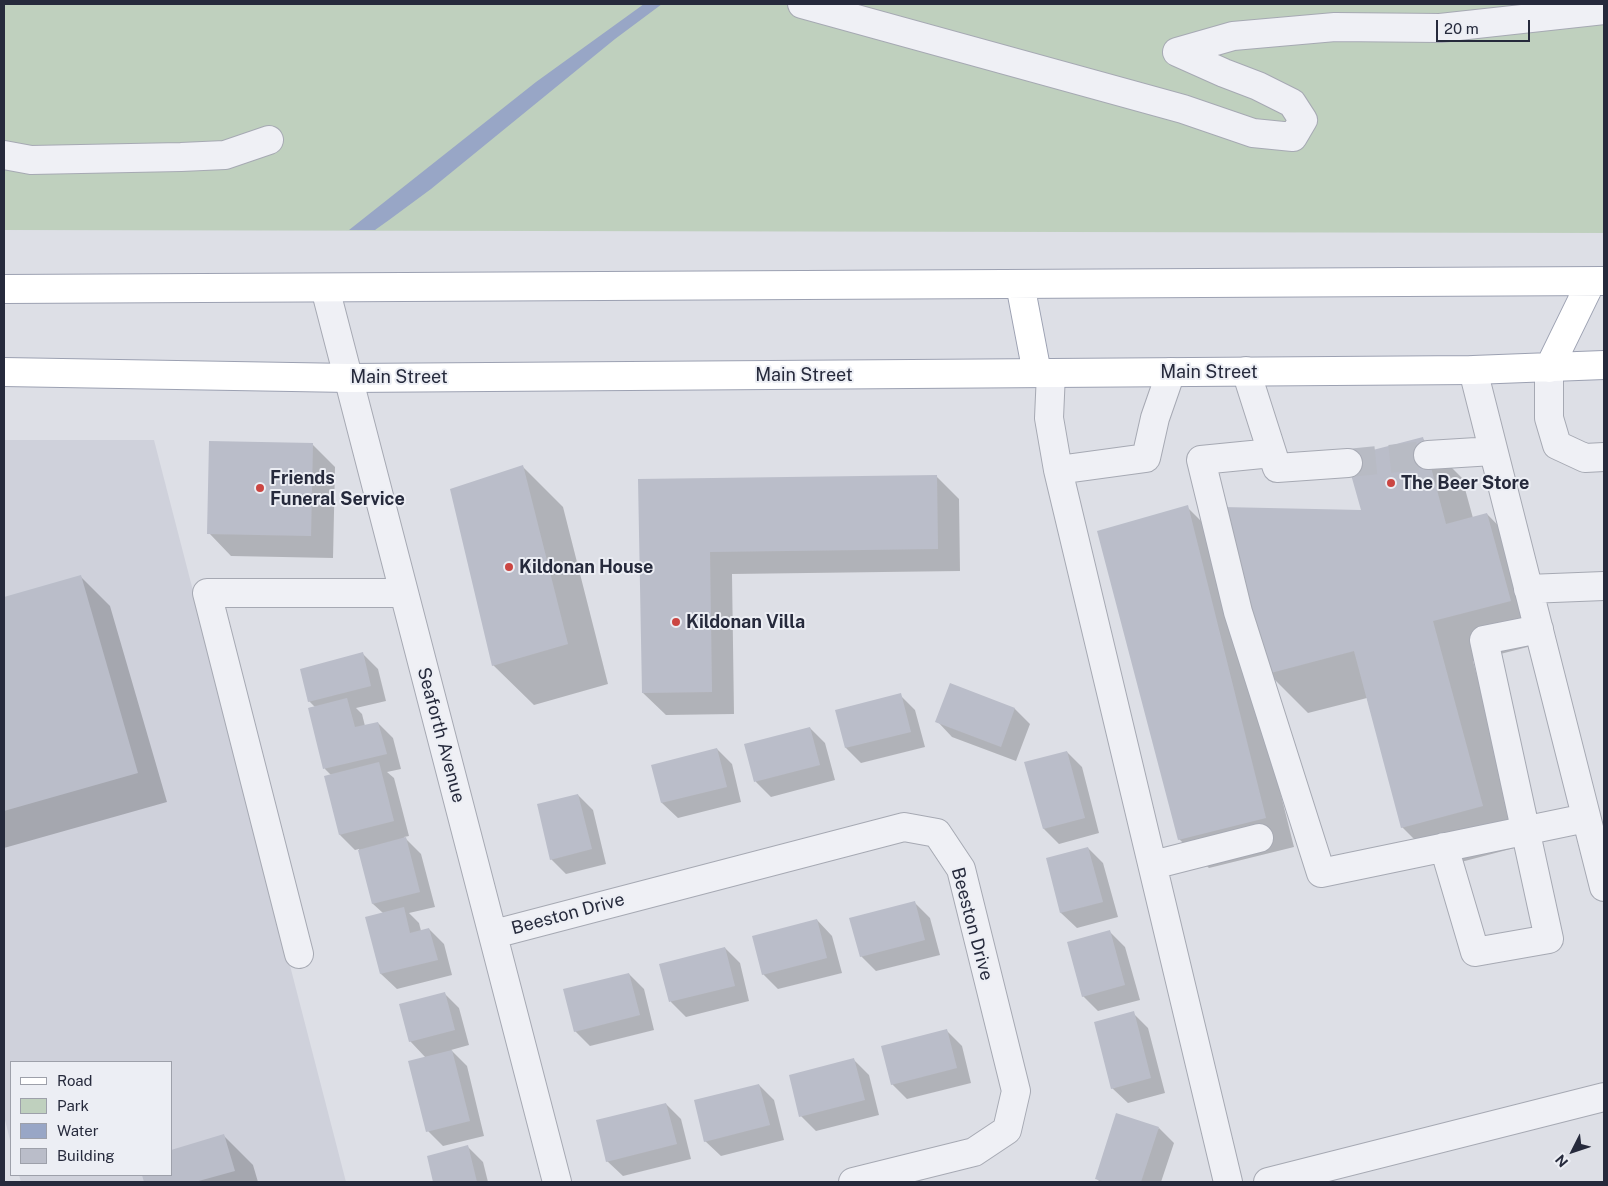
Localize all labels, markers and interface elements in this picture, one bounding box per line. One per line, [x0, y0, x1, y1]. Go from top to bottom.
scale bar [1438, 10, 1532, 42]
text: 20 m [1444, 20, 1479, 37]
street label: Main Street [1160, 361, 1258, 383]
street label: Main Street [755, 364, 853, 386]
street label: Main Street [350, 366, 448, 388]
place label: Friends Funeral Service [270, 467, 405, 509]
place label: The Beer Store [1401, 472, 1529, 494]
marker: The Beer Store [1385, 477, 1397, 489]
marker: Friends Funeral Service [254, 482, 266, 494]
place label: Kildonan House [519, 556, 653, 578]
marker: Kildonan House [503, 561, 515, 573]
place label: Kildonan Villa [686, 611, 805, 633]
marker: Kildonan Villa [670, 616, 682, 628]
street label: Seaforth Avenue [413, 665, 469, 805]
street label: Beeston Drive [947, 865, 997, 983]
street label: Beeston Drive [509, 889, 627, 939]
legend [10, 1061, 172, 1176]
text: Road [57, 1072, 93, 1089]
text: Park [57, 1097, 89, 1114]
text: Water [57, 1122, 99, 1139]
north arrow [1548, 1126, 1598, 1176]
text: Building [57, 1147, 115, 1164]
text: N [1552, 1151, 1571, 1170]

